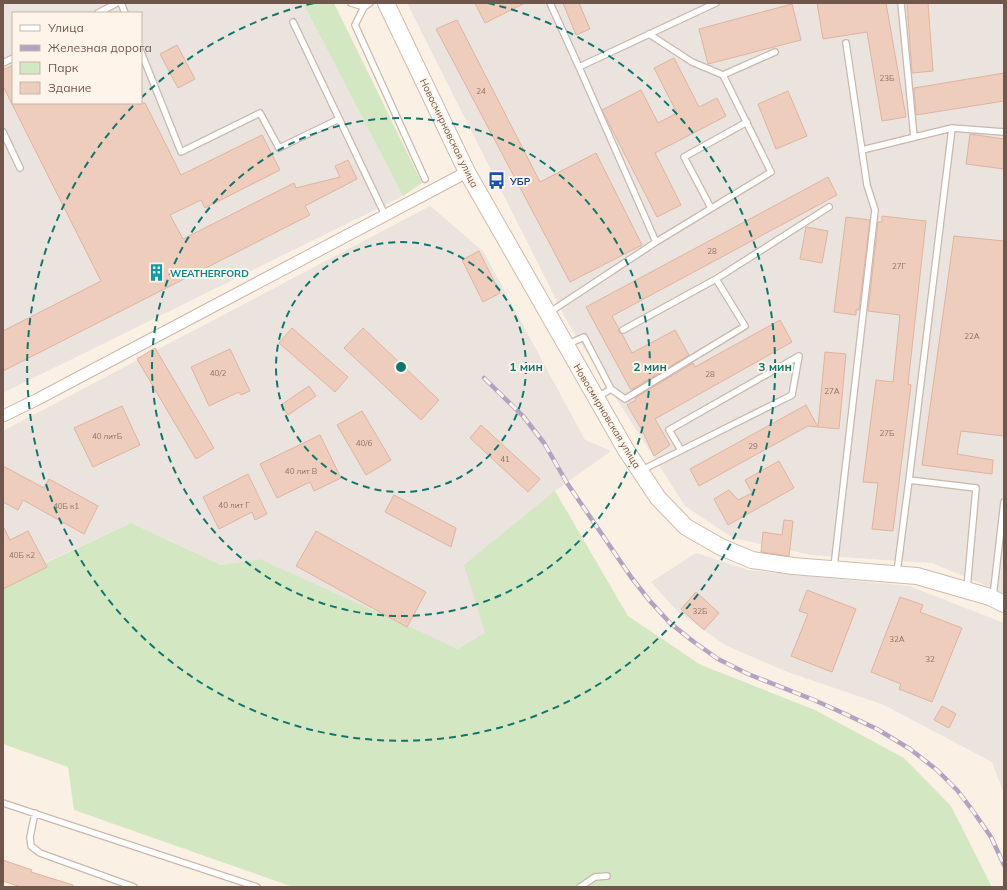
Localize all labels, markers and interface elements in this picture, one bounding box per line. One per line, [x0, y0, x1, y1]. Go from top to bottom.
legend [12, 12, 142, 104]
text: Улица [47, 20, 84, 35]
text: Железная дорога [48, 40, 152, 55]
text: Парк [48, 60, 79, 75]
house number: 23Б [879, 73, 895, 83]
street label: Новосмирновская улица [417, 76, 481, 190]
text: Здание [48, 80, 92, 95]
house number: 24 [476, 86, 486, 96]
bus stop icon: УБР [487, 171, 507, 191]
place label: УБР [509, 175, 531, 188]
house number: 28 [707, 246, 717, 256]
house number: 27Г [892, 261, 907, 271]
building icon: WEATHERFORD [147, 263, 167, 283]
place label: WEATHERFORD [170, 267, 249, 280]
house number: 22А [964, 331, 980, 341]
text: 1 мин [509, 359, 543, 374]
text: 2 мин [633, 359, 667, 374]
text: 3 мин [758, 359, 792, 374]
centre of rings [394, 360, 408, 374]
street label: Новосмирновская улица [571, 361, 643, 471]
house number: 40/2 [210, 368, 227, 378]
house number: 28 [705, 369, 715, 379]
house number: 27А [824, 386, 840, 396]
house number: 27Б [879, 428, 895, 438]
house number: 40 литБ [92, 431, 123, 441]
house number: 40/6 [356, 438, 373, 448]
house number: 29 [748, 441, 758, 451]
house number: 41 [500, 454, 510, 464]
house number: 40 лит В [285, 466, 317, 476]
house number: 40 лит Г [218, 500, 250, 510]
house number: 40Б к1 [53, 501, 79, 511]
house number: 40Б к2 [9, 550, 35, 560]
house number: 32Б [692, 606, 708, 616]
house number: 32А [889, 634, 905, 644]
house number: 32 [925, 654, 935, 664]

